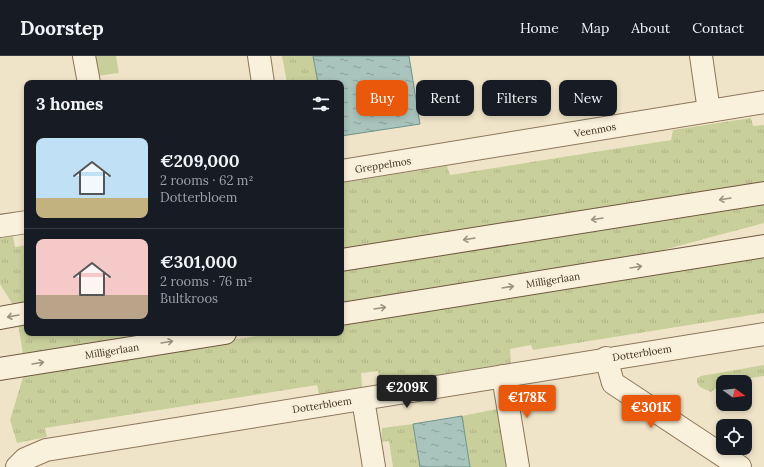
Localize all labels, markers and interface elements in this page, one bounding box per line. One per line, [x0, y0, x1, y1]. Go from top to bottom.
text: Doorstep [20, 16, 104, 40]
text: Home [520, 19, 559, 37]
text: Map [581, 19, 609, 37]
text: About [631, 19, 670, 37]
text: Contact [692, 19, 744, 37]
chip: Buy [356, 80, 408, 116]
chip: Rent [416, 80, 474, 116]
chip: Filters [482, 80, 551, 116]
chip: New [559, 80, 617, 116]
text: 3 homes [36, 93, 103, 115]
icon: filters [310, 93, 332, 115]
street label: Veenmos [572, 120, 617, 140]
text: €209,000 [160, 150, 240, 172]
icon: home [68, 154, 116, 202]
street label: Greppelmos [354, 154, 412, 176]
text: 2 rooms · 62 m² [160, 172, 253, 189]
text: Dotterbloem [160, 189, 237, 206]
one-way arrow [719, 195, 732, 203]
one-way arrow [591, 215, 604, 223]
one-way arrow [463, 235, 476, 243]
text: €301,000 [160, 251, 237, 273]
icon: home [68, 255, 116, 303]
one-way arrow [629, 262, 642, 270]
street label: Milligerlaan [525, 269, 581, 291]
text: 2 rooms · 76 m² [160, 273, 252, 290]
one-way arrow [501, 283, 514, 291]
text: Bultkroos [160, 290, 218, 307]
one-way arrow [373, 304, 386, 312]
one-way arrow [7, 312, 20, 320]
one-way arrow [160, 338, 173, 346]
street label: Milligerlaan [84, 340, 140, 362]
street label: Dotterbloem [612, 342, 673, 364]
one-way arrow [32, 359, 45, 367]
pin: €209K [379, 375, 435, 409]
north arrow [716, 375, 752, 411]
map controls [716, 375, 752, 455]
text: €209K [386, 379, 428, 396]
pin: €178K [499, 385, 555, 419]
text: €178K [508, 389, 546, 406]
street label: Dotterbloem [292, 394, 353, 416]
pin: €301K [623, 395, 679, 429]
text: €301K [631, 399, 671, 416]
button: locate [716, 419, 752, 455]

